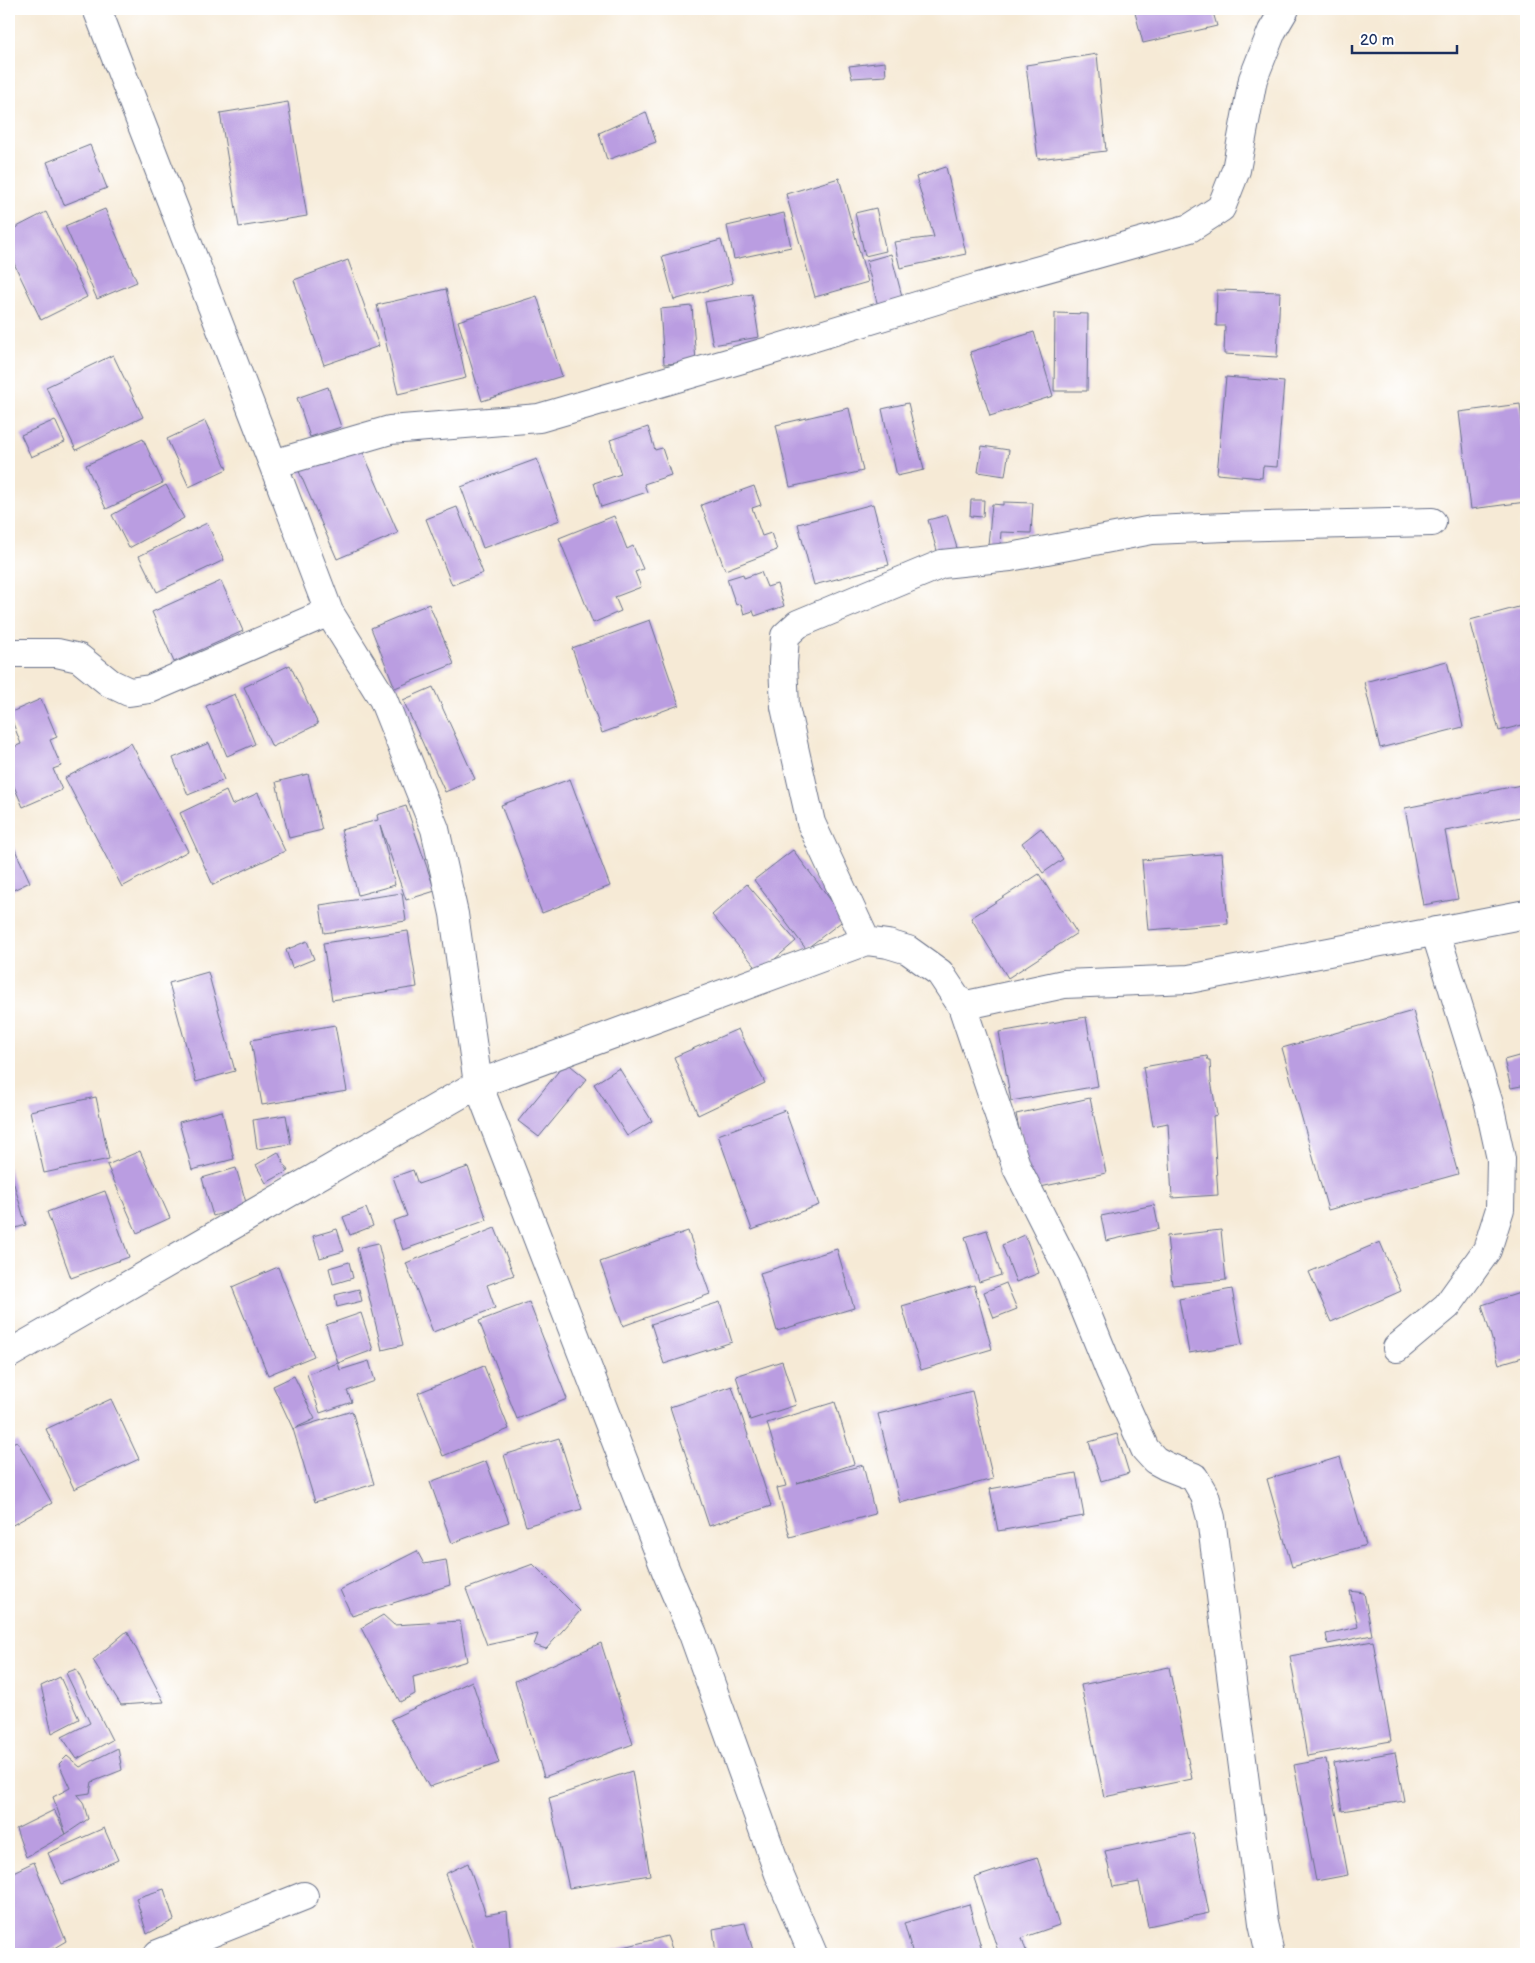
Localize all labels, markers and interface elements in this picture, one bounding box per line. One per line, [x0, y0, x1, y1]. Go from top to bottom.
scale bar [1352, 22, 1458, 54]
text: 20 m [1360, 31, 1394, 50]

